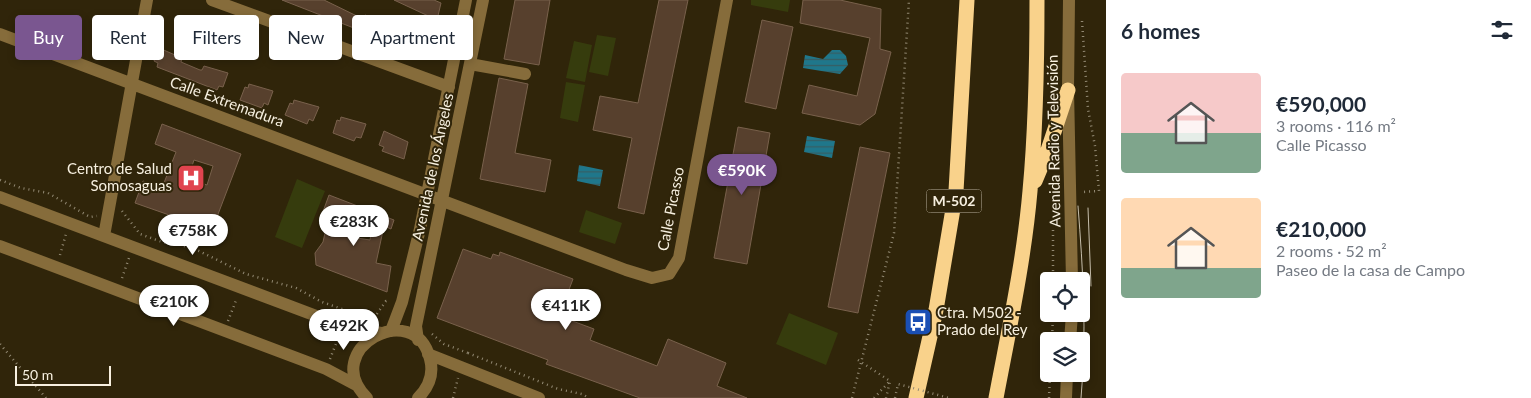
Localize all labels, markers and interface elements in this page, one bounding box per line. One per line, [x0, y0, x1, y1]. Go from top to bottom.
chip: Buy [15, 15, 82, 60]
chip: Rent [92, 15, 164, 60]
chip: Filters [174, 15, 259, 60]
chip: New [269, 15, 342, 60]
chip: Apartment [352, 15, 473, 60]
icon: filters [1488, 16, 1516, 44]
text: 6 homes [1121, 18, 1200, 43]
street label: Avenida Radio y Televisión [1042, 55, 1064, 228]
street label: Calle Extremadura [168, 72, 287, 130]
street label: Avenida de los Ángeles [408, 91, 456, 242]
text: €590,000 [1276, 91, 1366, 116]
icon: home [1161, 93, 1221, 153]
text: 3 rooms · 116 m² [1276, 116, 1396, 135]
text: Calle Picasso [1276, 135, 1367, 154]
pin: €590K [707, 154, 777, 196]
place label: Centro de Salud Somosaguas [67, 159, 172, 194]
text: €590K [718, 160, 766, 179]
hospital icon: Centro de Salud Somosaguas [176, 163, 206, 193]
street label: Calle Picasso [653, 165, 687, 252]
road number: M-502 [926, 190, 982, 212]
pin: €283K [319, 204, 389, 247]
text: €283K [330, 211, 378, 230]
pin: €758K [158, 214, 228, 256]
text: €210,000 [1276, 216, 1366, 241]
icon: home [1161, 218, 1221, 278]
text: €758K [169, 220, 217, 239]
text: 2 rooms · 52 m² [1276, 241, 1387, 260]
text: Paseo de la casa de Campo [1276, 260, 1465, 279]
map controls [1040, 272, 1090, 382]
button: locate [1040, 272, 1090, 322]
pin: €210K [139, 284, 209, 327]
pin: €411K [531, 288, 601, 331]
text: €210K [150, 291, 198, 310]
text: €411K [542, 295, 590, 314]
place label: Ctra. M502 - Prado del Rey [937, 303, 1028, 338]
bus stop icon: Ctra. M502 - Prado del Rey [903, 307, 933, 337]
pin: €492K [309, 308, 379, 351]
text: €492K [320, 315, 368, 334]
button: layers [1040, 332, 1090, 382]
scale bar [15, 363, 111, 386]
text: 50 m [22, 366, 53, 383]

